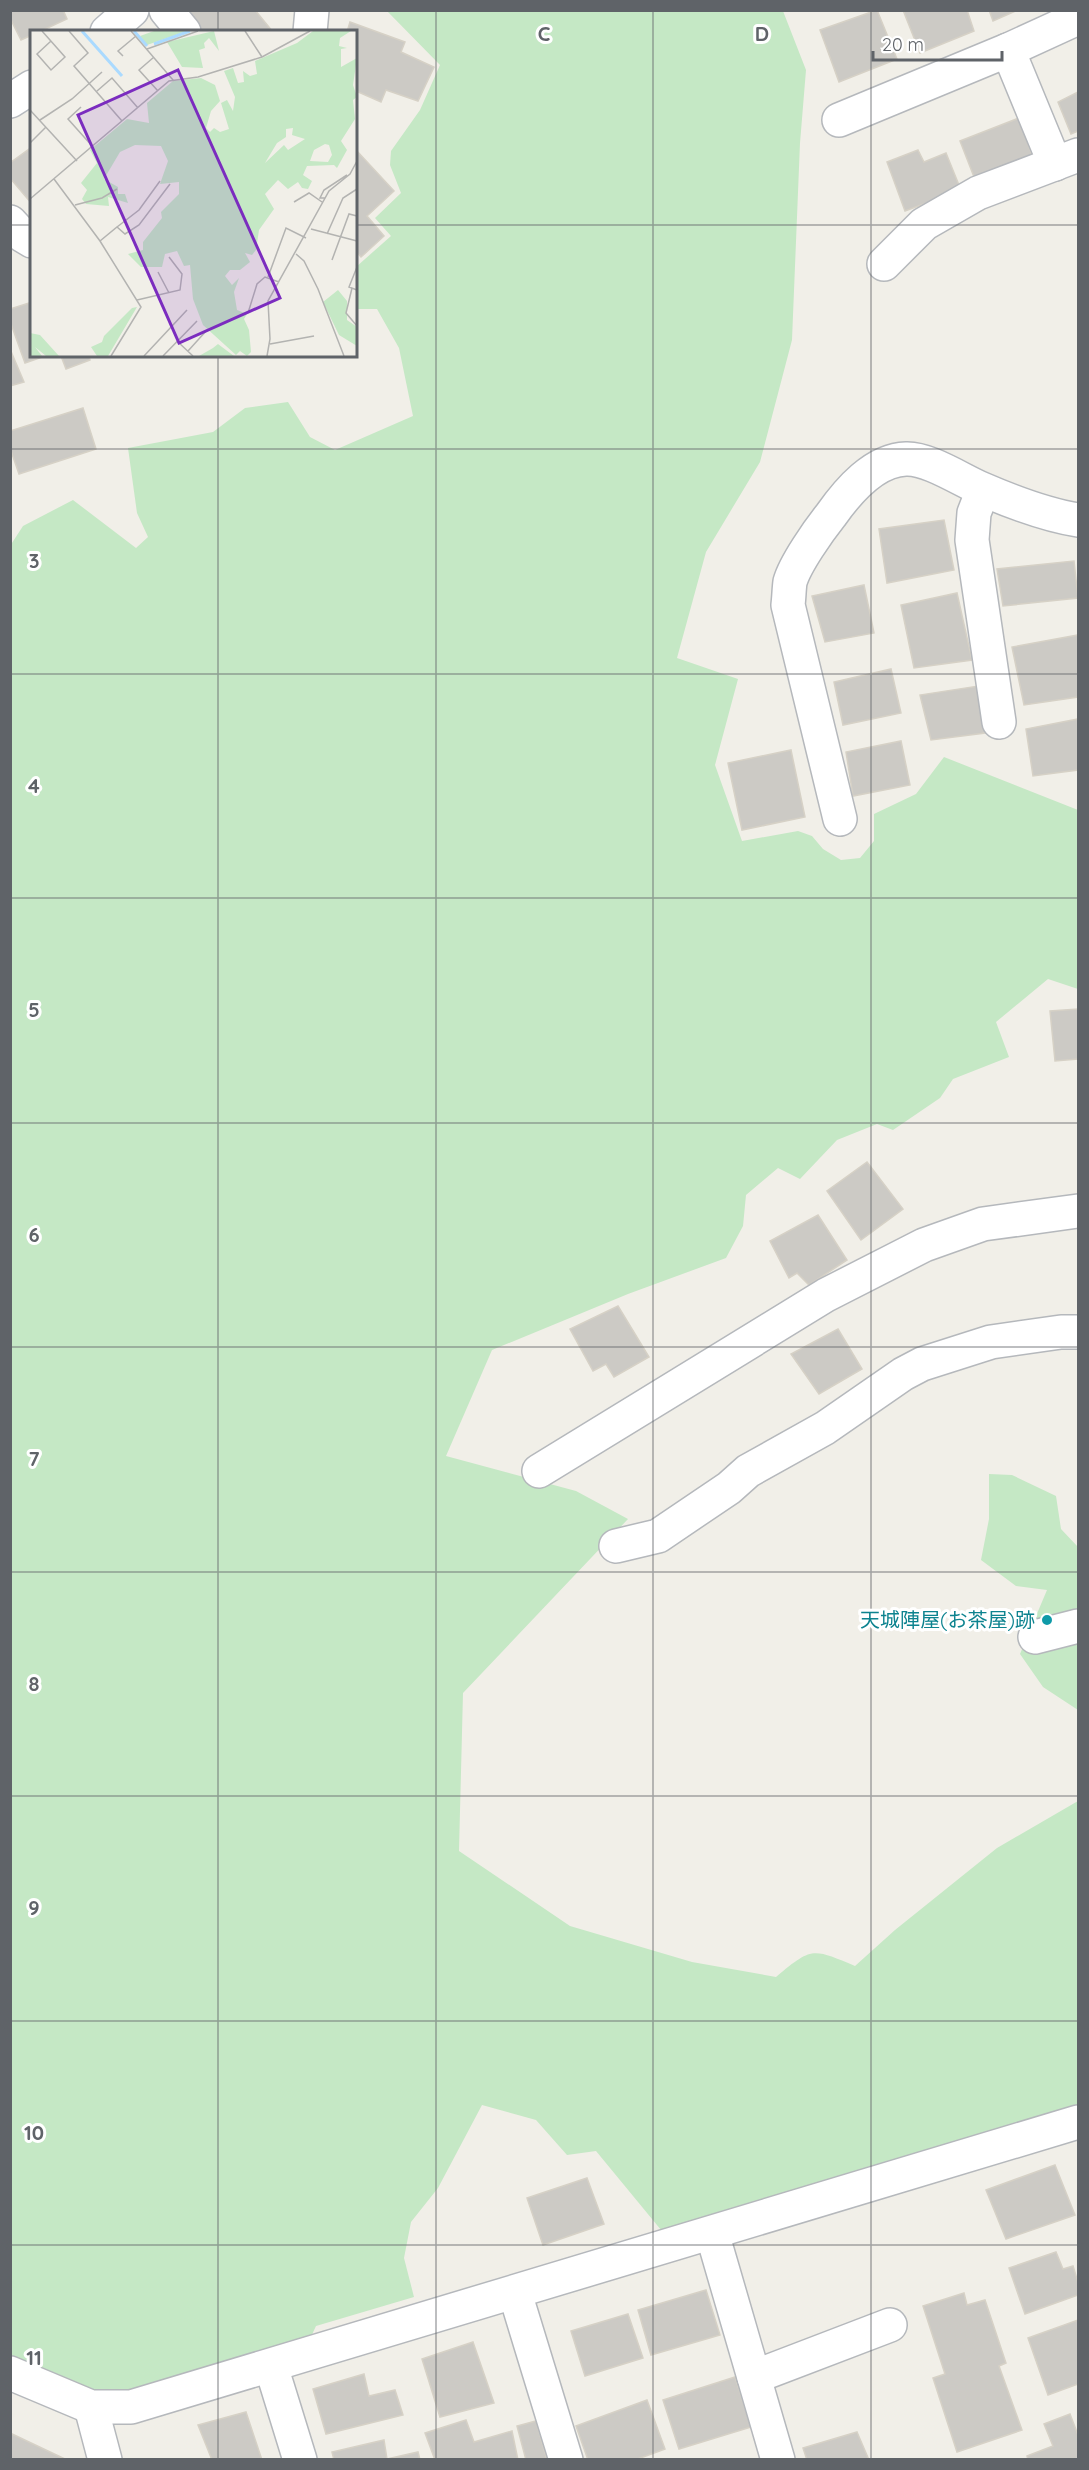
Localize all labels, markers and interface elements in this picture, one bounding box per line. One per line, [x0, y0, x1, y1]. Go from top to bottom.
text: C [538, 21, 551, 46]
text: D [755, 21, 769, 46]
scale bar [873, 24, 1002, 62]
inset map [30, 30, 357, 357]
text: 20 m [882, 33, 924, 56]
text: 3 [29, 548, 39, 573]
text: 4 [28, 773, 40, 798]
text: 5 [28, 997, 40, 1022]
text: 6 [28, 1222, 40, 1247]
text: 7 [29, 1446, 40, 1471]
place label: 天城陣屋(お茶屋)跡 [860, 1607, 1035, 1632]
marker: 天城陣屋(お茶屋)跡 [1040, 1613, 1054, 1627]
text: 8 [29, 1671, 40, 1696]
text: 9 [28, 1895, 40, 1920]
text: 10 [24, 2120, 44, 2145]
text: 11 [26, 2345, 42, 2370]

